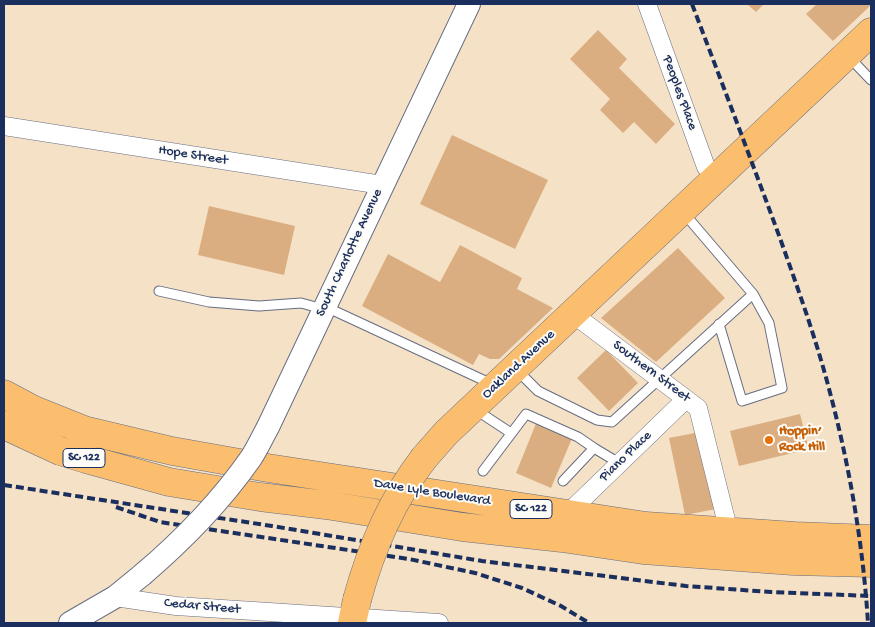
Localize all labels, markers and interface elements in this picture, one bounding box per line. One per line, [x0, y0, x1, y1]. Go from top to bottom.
street label: Peoples Place [658, 53, 700, 133]
street label: Hope Street [157, 142, 229, 170]
street label: South Charlotte Avenue [313, 186, 387, 320]
street label: Oakland Avenue [479, 327, 559, 403]
street label: Southern Street [609, 337, 693, 407]
place label: Hoppin’ Rock Hill [779, 424, 825, 457]
street label: Piano Place [596, 428, 656, 486]
marker: Hoppin’ Rock Hill [763, 434, 775, 446]
road number: SC 122 [63, 448, 105, 468]
street label: Dave Lyle Boulevard [373, 476, 491, 510]
road number: SC 122 [510, 499, 552, 518]
street label: Cedar Street [163, 595, 241, 619]

